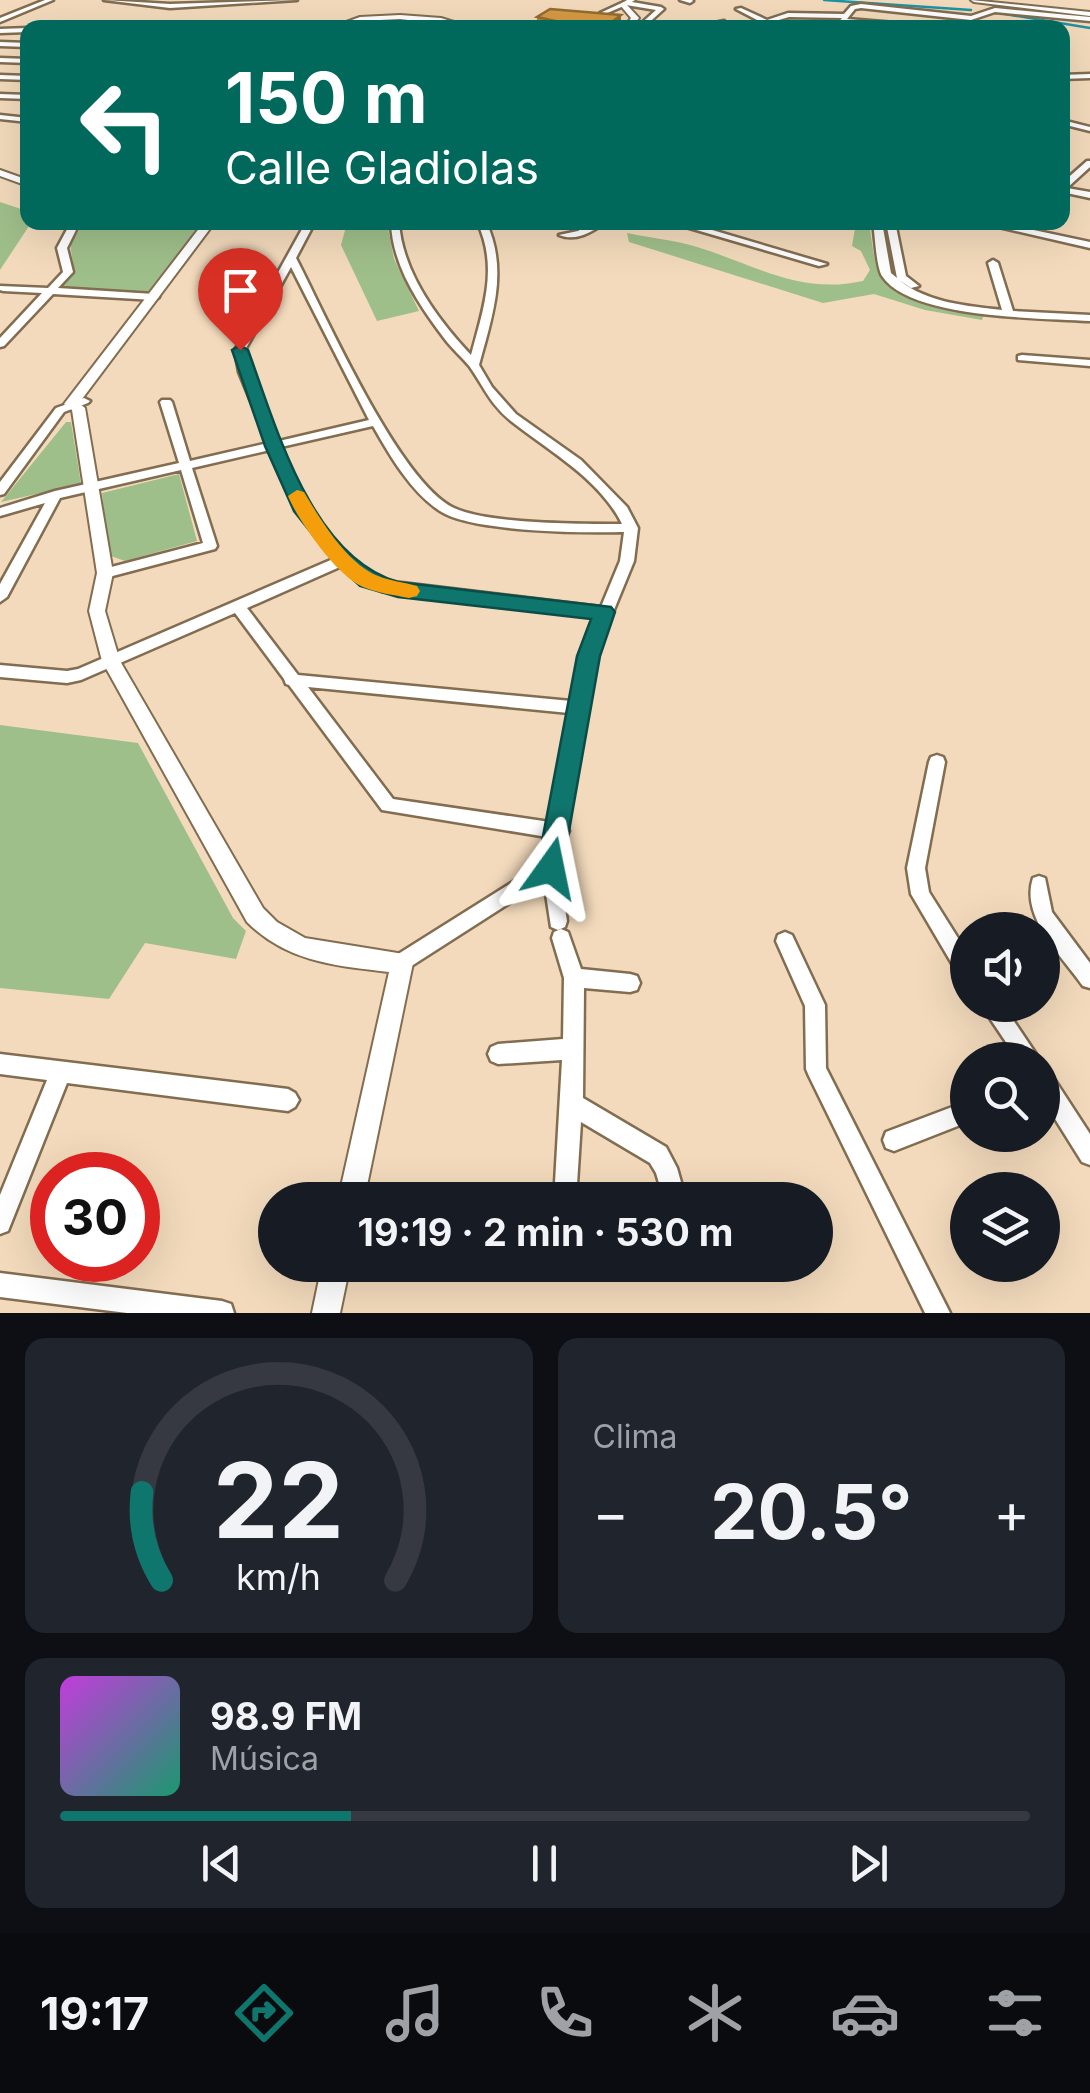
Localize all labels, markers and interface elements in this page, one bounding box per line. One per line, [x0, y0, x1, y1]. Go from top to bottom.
text: 150 m [225, 55, 428, 140]
icon: left [60, 60, 190, 190]
text: Calle Gladiolas [225, 140, 539, 195]
pin [198, 248, 283, 351]
icon: arrive [213, 263, 268, 318]
position arrow [499, 816, 603, 920]
map controls [950, 912, 1060, 1282]
button: sound [950, 912, 1060, 1022]
button: search [950, 1042, 1060, 1152]
speed limit sign: 30 [30, 1152, 160, 1282]
button: layers [950, 1172, 1060, 1282]
text: 19:19 · 2 min · 530 m [358, 1209, 733, 1255]
text: Clima [593, 1417, 677, 1456]
text: 22 [213, 1437, 344, 1563]
text: 20.5° [710, 1466, 912, 1557]
text: − [593, 1480, 629, 1546]
text: + [994, 1480, 1030, 1546]
text: km/h [236, 1555, 321, 1599]
text: 98.9 FM [210, 1693, 362, 1739]
text: Música [210, 1739, 319, 1778]
icon: previous [194, 1836, 249, 1891]
icon: pause [517, 1836, 572, 1891]
icon: next [841, 1836, 896, 1891]
icon: directions [229, 1978, 299, 2048]
icon: music [380, 1978, 450, 2048]
icon: phone [530, 1978, 600, 2048]
icon: climate [680, 1978, 750, 2048]
icon: car [830, 1978, 900, 2048]
icon: filters [980, 1978, 1050, 2048]
text: 19:17 [40, 1986, 149, 2041]

